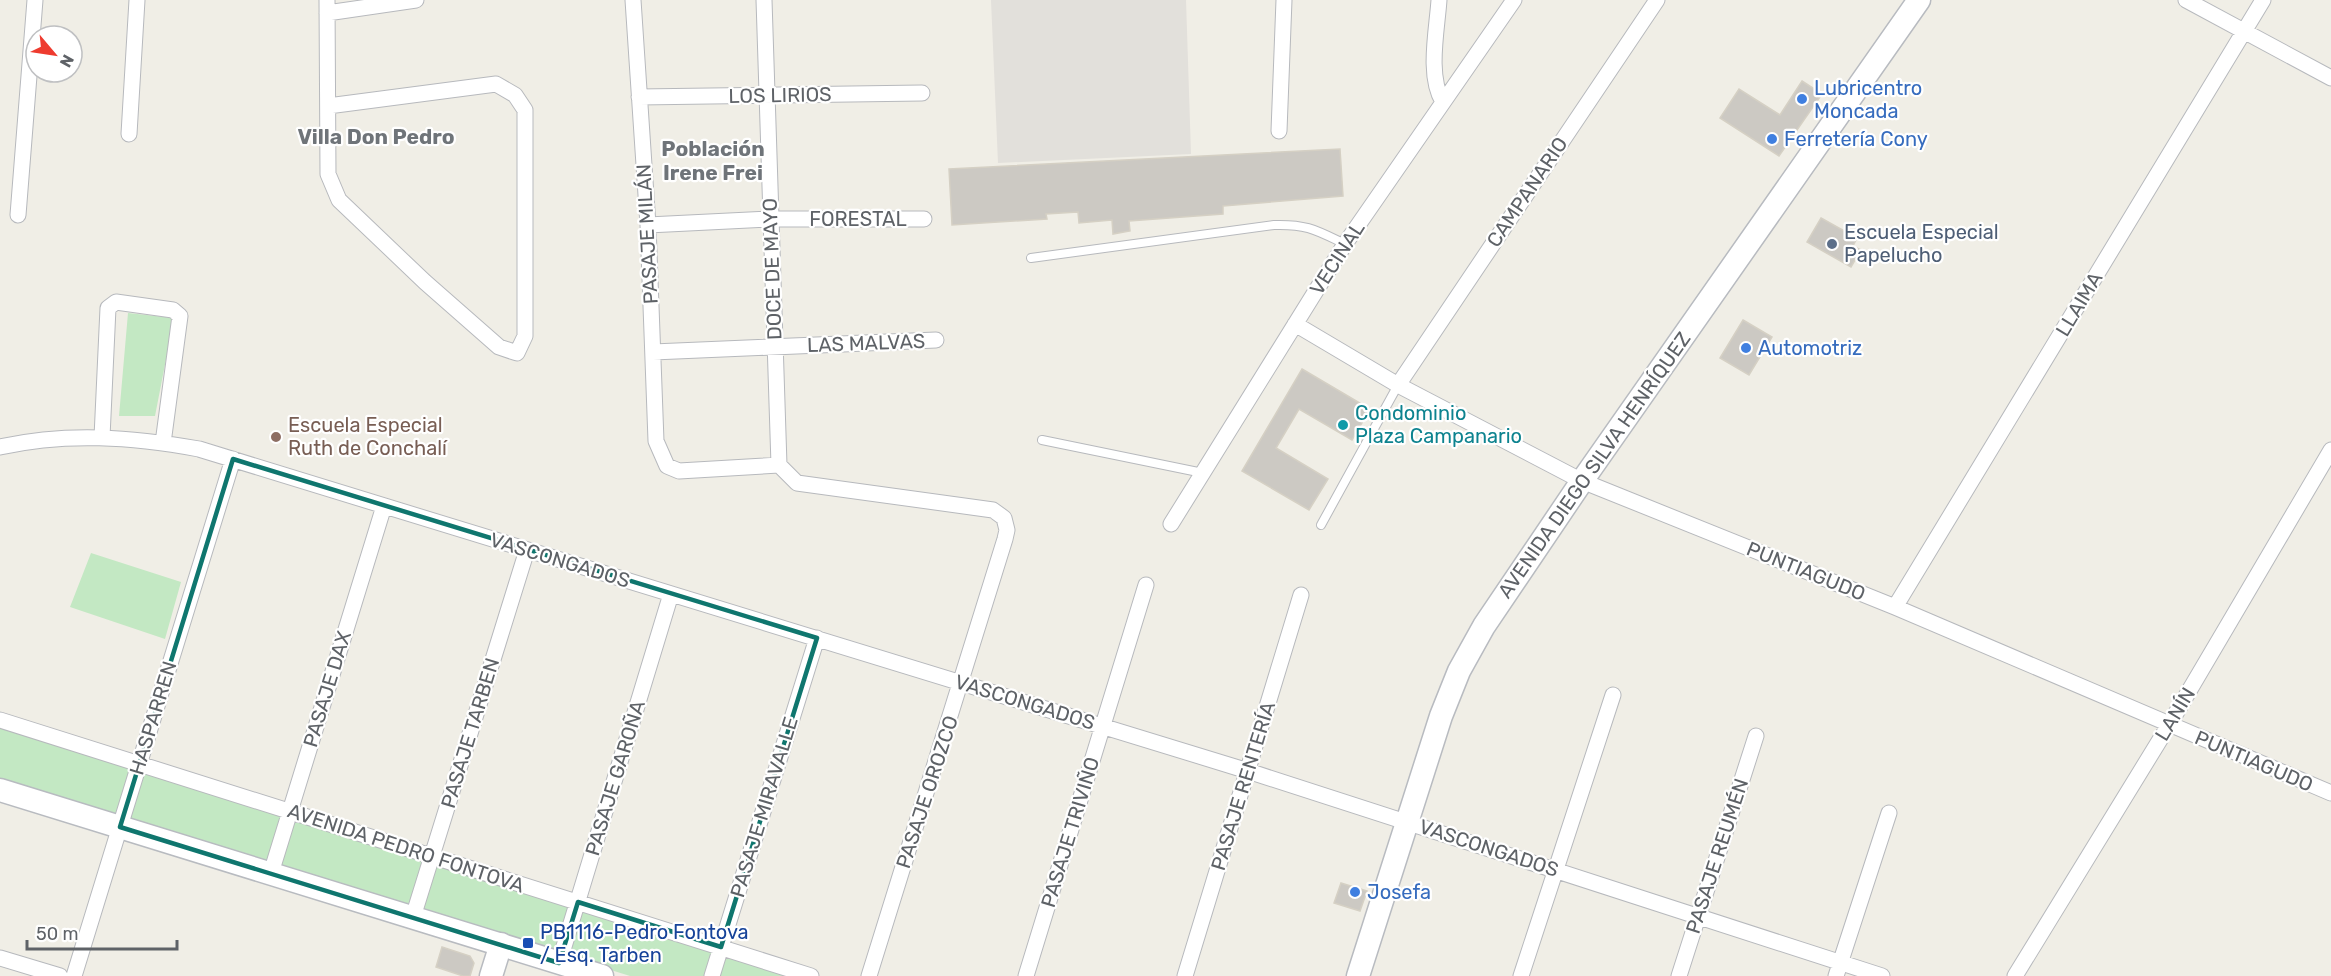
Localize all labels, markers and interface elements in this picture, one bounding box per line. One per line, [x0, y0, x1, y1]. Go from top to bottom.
north arrow [24, 24, 84, 84]
text: N [56, 51, 78, 71]
place label: Lubricentro Moncada [1814, 76, 1922, 123]
street label: LOS LIRIOS [728, 82, 832, 108]
marker: Lubricentro Moncada [1795, 92, 1809, 106]
district label: Villa Don Pedro [297, 124, 455, 149]
place label: Ferretería Cony [1784, 127, 1928, 151]
marker: Ferretería Cony [1765, 132, 1779, 146]
street label: CAMPANARIO [1481, 133, 1573, 251]
district label: Población Irene Frei [661, 136, 765, 185]
street label: PASAJE MILÁN [631, 163, 663, 305]
street label: DOCE DE MAYO [758, 198, 786, 340]
street label: FORESTAL [809, 207, 907, 231]
street label: VECINAL [1304, 217, 1370, 299]
place label: Escuela Especial Papelucho [1844, 220, 1999, 267]
marker: Escuela Especial Papelucho [1825, 237, 1839, 251]
street label: LLAIMA [2051, 268, 2107, 340]
street label: AVENIDA DIEGO SILVA HENRÍQUEZ [1493, 327, 1695, 603]
street label: LAS MALVAS [807, 329, 925, 357]
place label: Automotriz [1758, 336, 1862, 360]
marker: Automotriz [1739, 341, 1753, 355]
place label: Condominio Plaza Campanario [1355, 401, 1522, 448]
place label: Escuela Especial Ruth de Conchalí [288, 413, 448, 460]
marker: Condominio Plaza Campanario [1336, 418, 1350, 432]
marker: Escuela Especial Ruth de Conchalí [269, 430, 283, 444]
street label: VASCONGADOS [487, 527, 633, 593]
street label: PUNTIAGUDO [1743, 536, 1869, 606]
street label: PASAJE DAX [298, 628, 356, 750]
street label: PASAJE TARBEN [436, 655, 504, 811]
street label: HASPARREN [124, 658, 182, 778]
street label: VASCONGADOS [952, 669, 1098, 735]
street label: LANÍN [2150, 683, 2200, 745]
street label: PASAJE GAROÑA [580, 697, 650, 859]
street label: PASAJE RENTERÍA [1206, 699, 1280, 873]
street label: PASAJE OROZCO [891, 713, 963, 871]
street label: PASAJE MIRAVALLE [725, 714, 803, 900]
street label: PUNTIAGUDO [2191, 725, 2317, 797]
street label: PASAJE TRIVIÑO [1036, 754, 1104, 910]
street label: PASAJE REUMÉN [1681, 775, 1753, 937]
street label: AVENIDA PEDRO FONTOVA [285, 798, 527, 898]
street label: VASCONGADOS [1416, 814, 1562, 882]
place label: Josefa [1367, 880, 1431, 904]
marker: Josefa [1348, 885, 1362, 899]
scale bar [27, 913, 177, 951]
place label: PB1116-Pedro Fontova / Esq. Tarben [540, 920, 749, 967]
text: 50 m [36, 923, 79, 945]
marker: PB1116-Pedro Fontova / Esq. Tarben [521, 936, 535, 950]

